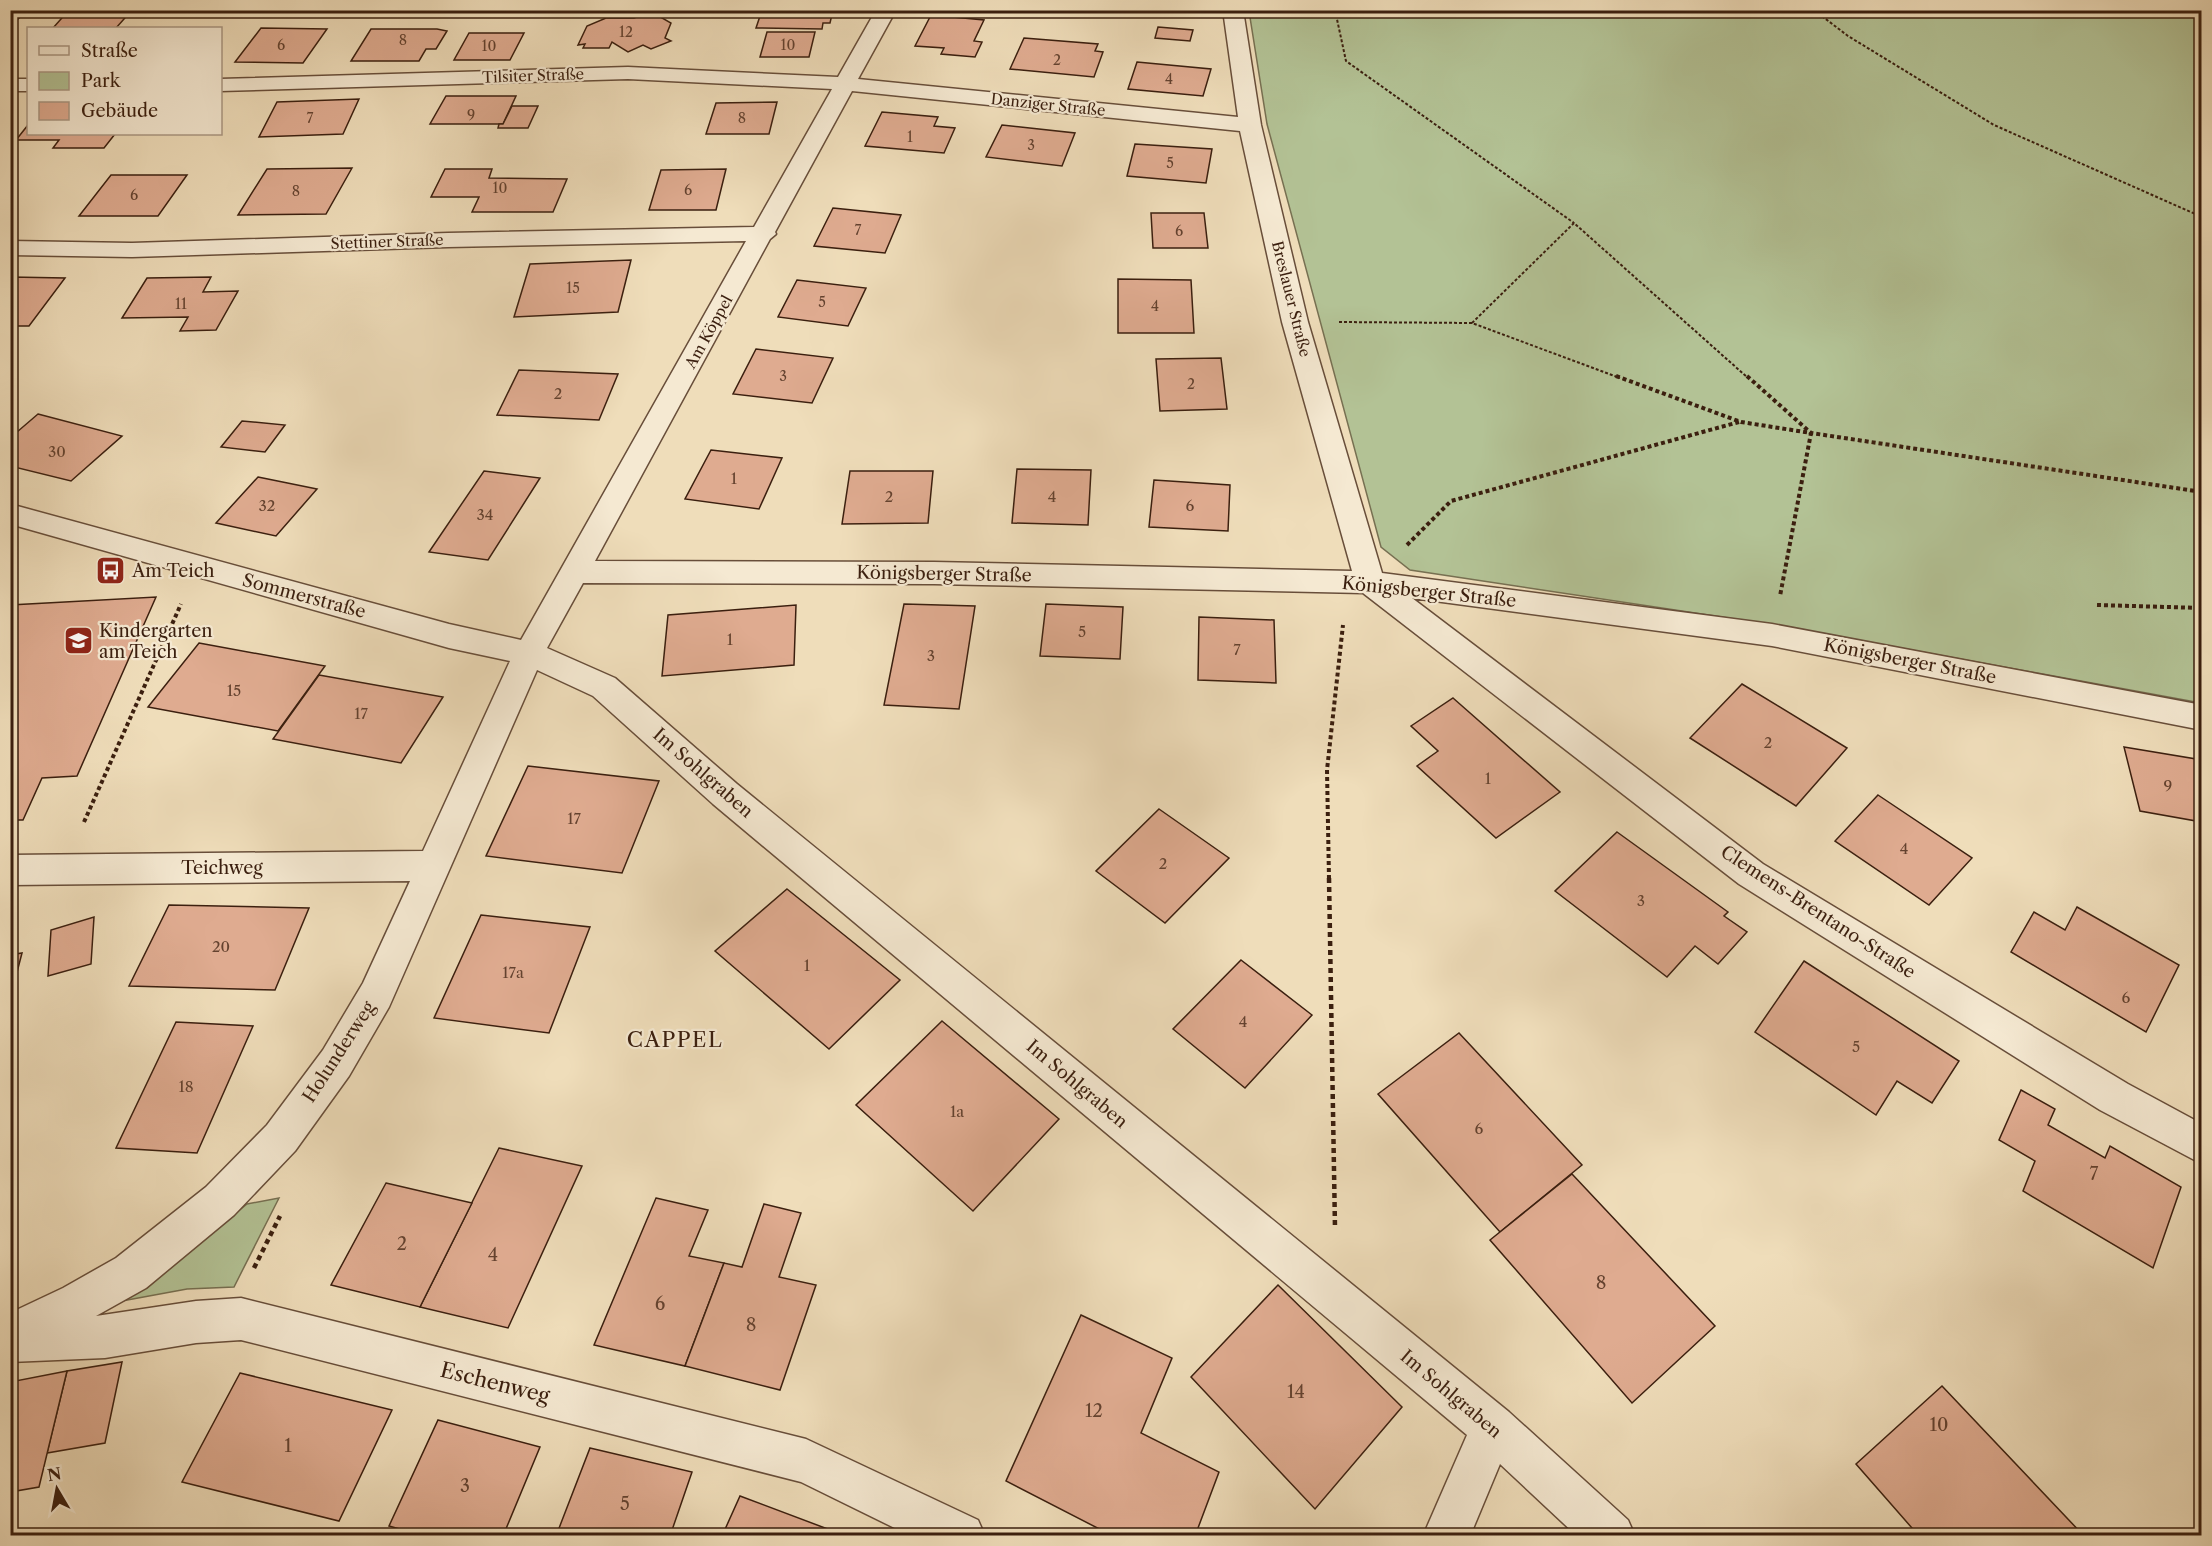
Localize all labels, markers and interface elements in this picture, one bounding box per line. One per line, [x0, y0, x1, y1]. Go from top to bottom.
house number: 12 [619, 23, 633, 41]
legend [27, 27, 222, 135]
house number: 8 [399, 31, 407, 49]
house number: 6 [277, 36, 285, 54]
house number: 10 [781, 36, 795, 54]
house number: 10 [482, 37, 496, 55]
text: Straße [81, 40, 138, 62]
house number: 2 [1053, 51, 1061, 69]
street label: Tilsiter Straße [482, 64, 584, 87]
text: Park [81, 70, 122, 92]
house number: 4 [1165, 70, 1173, 88]
street label: Danziger Straße [990, 89, 1106, 120]
text: Gebäude [81, 100, 158, 122]
house number: 9 [467, 106, 475, 124]
house number: 7 [307, 109, 314, 127]
house number: 8 [738, 109, 746, 127]
house number: 1 [907, 128, 913, 146]
house number: 3 [1027, 136, 1035, 154]
house number: 5 [1166, 154, 1174, 172]
house number: 10 [493, 179, 507, 197]
house number: 6 [684, 181, 692, 199]
house number: 8 [292, 182, 300, 200]
house number: 6 [130, 186, 138, 204]
house number: 7 [855, 221, 862, 239]
house number: 6 [1175, 222, 1183, 240]
street label: Stettiner Straße [330, 230, 444, 253]
street label: Breslauer Straße [1268, 239, 1315, 359]
house number: 15 [566, 279, 580, 297]
street label: Am Köppel [680, 291, 737, 373]
house number: 5 [818, 293, 826, 311]
house number: 11 [175, 295, 187, 313]
house number: 4 [1151, 297, 1159, 315]
house number: 3 [779, 367, 787, 385]
house number: 2 [1187, 375, 1195, 393]
house number: 2 [554, 384, 562, 403]
house number: 30 [48, 442, 66, 461]
house number: 1 [731, 469, 738, 488]
house number: 2 [885, 487, 893, 506]
house number: 4 [1048, 487, 1056, 506]
house number: 32 [259, 496, 275, 515]
house number: 6 [1186, 496, 1195, 515]
house number: 34 [477, 505, 493, 524]
bus stop icon: Am Teich [95, 555, 127, 587]
place label: Am Teich [131, 560, 214, 582]
street label: Königsberger Straße [856, 561, 1032, 587]
street label: Sommerstraße [240, 569, 368, 623]
street label: Königsberger Straße [1341, 572, 1517, 612]
place label: Kindergarten am Teich [99, 620, 213, 663]
house number: 5 [1078, 622, 1086, 641]
school or university icon: Kindergarten am Teich [62, 625, 94, 657]
house number: 1 [727, 630, 734, 649]
street label: Königsberger Straße [1822, 633, 1998, 689]
house number: 7 [1233, 640, 1241, 659]
house number: 3 [927, 646, 935, 665]
house number: 15 [227, 681, 241, 700]
house number: 17 [354, 704, 368, 723]
street label: Im Sohlgraben [648, 724, 758, 822]
house number: 2 [1764, 733, 1772, 752]
house number: 1 [1485, 769, 1492, 788]
house number: 9 [2164, 776, 2172, 795]
house number: 17 [567, 809, 581, 828]
house number: 4 [1900, 839, 1908, 858]
street label: Clemens-Brentano-Straße [1717, 841, 1919, 983]
house number: 2 [1159, 854, 1167, 873]
street label: Teichweg [181, 857, 263, 879]
house number: 3 [1637, 891, 1645, 910]
house number: 20 [212, 937, 230, 956]
house number: 1 [804, 956, 811, 975]
house number: 17a [502, 963, 524, 982]
house number: 6 [2122, 988, 2131, 1007]
street label: Holunderweg [298, 997, 380, 1107]
house number: 4 [1239, 1012, 1247, 1031]
district label: CAPPEL [627, 1027, 723, 1052]
street label: Im Sohlgraben [1022, 1035, 1132, 1133]
house number: 5 [1852, 1037, 1860, 1056]
house number: 18 [178, 1077, 194, 1096]
house number: 1a [950, 1102, 964, 1121]
house number: 6 [1475, 1119, 1484, 1138]
house number: 7 [2090, 1163, 2099, 1185]
house number: 2 [397, 1233, 407, 1255]
house number: 4 [488, 1244, 498, 1266]
house number: 8 [1596, 1272, 1606, 1294]
house number: 6 [655, 1293, 665, 1315]
house number: 8 [746, 1314, 756, 1336]
street label: Im Sohlgraben [1396, 1345, 1506, 1443]
street label: Eschenweg [438, 1357, 553, 1408]
house number: 14 [1287, 1381, 1305, 1403]
house number: 12 [1085, 1400, 1103, 1422]
house number: 10 [1930, 1414, 1948, 1436]
house number: 1 [284, 1435, 292, 1457]
north arrow [27, 1459, 87, 1519]
text: N [46, 1463, 63, 1485]
house number: 3 [460, 1475, 470, 1497]
house number: 5 [620, 1493, 630, 1515]

